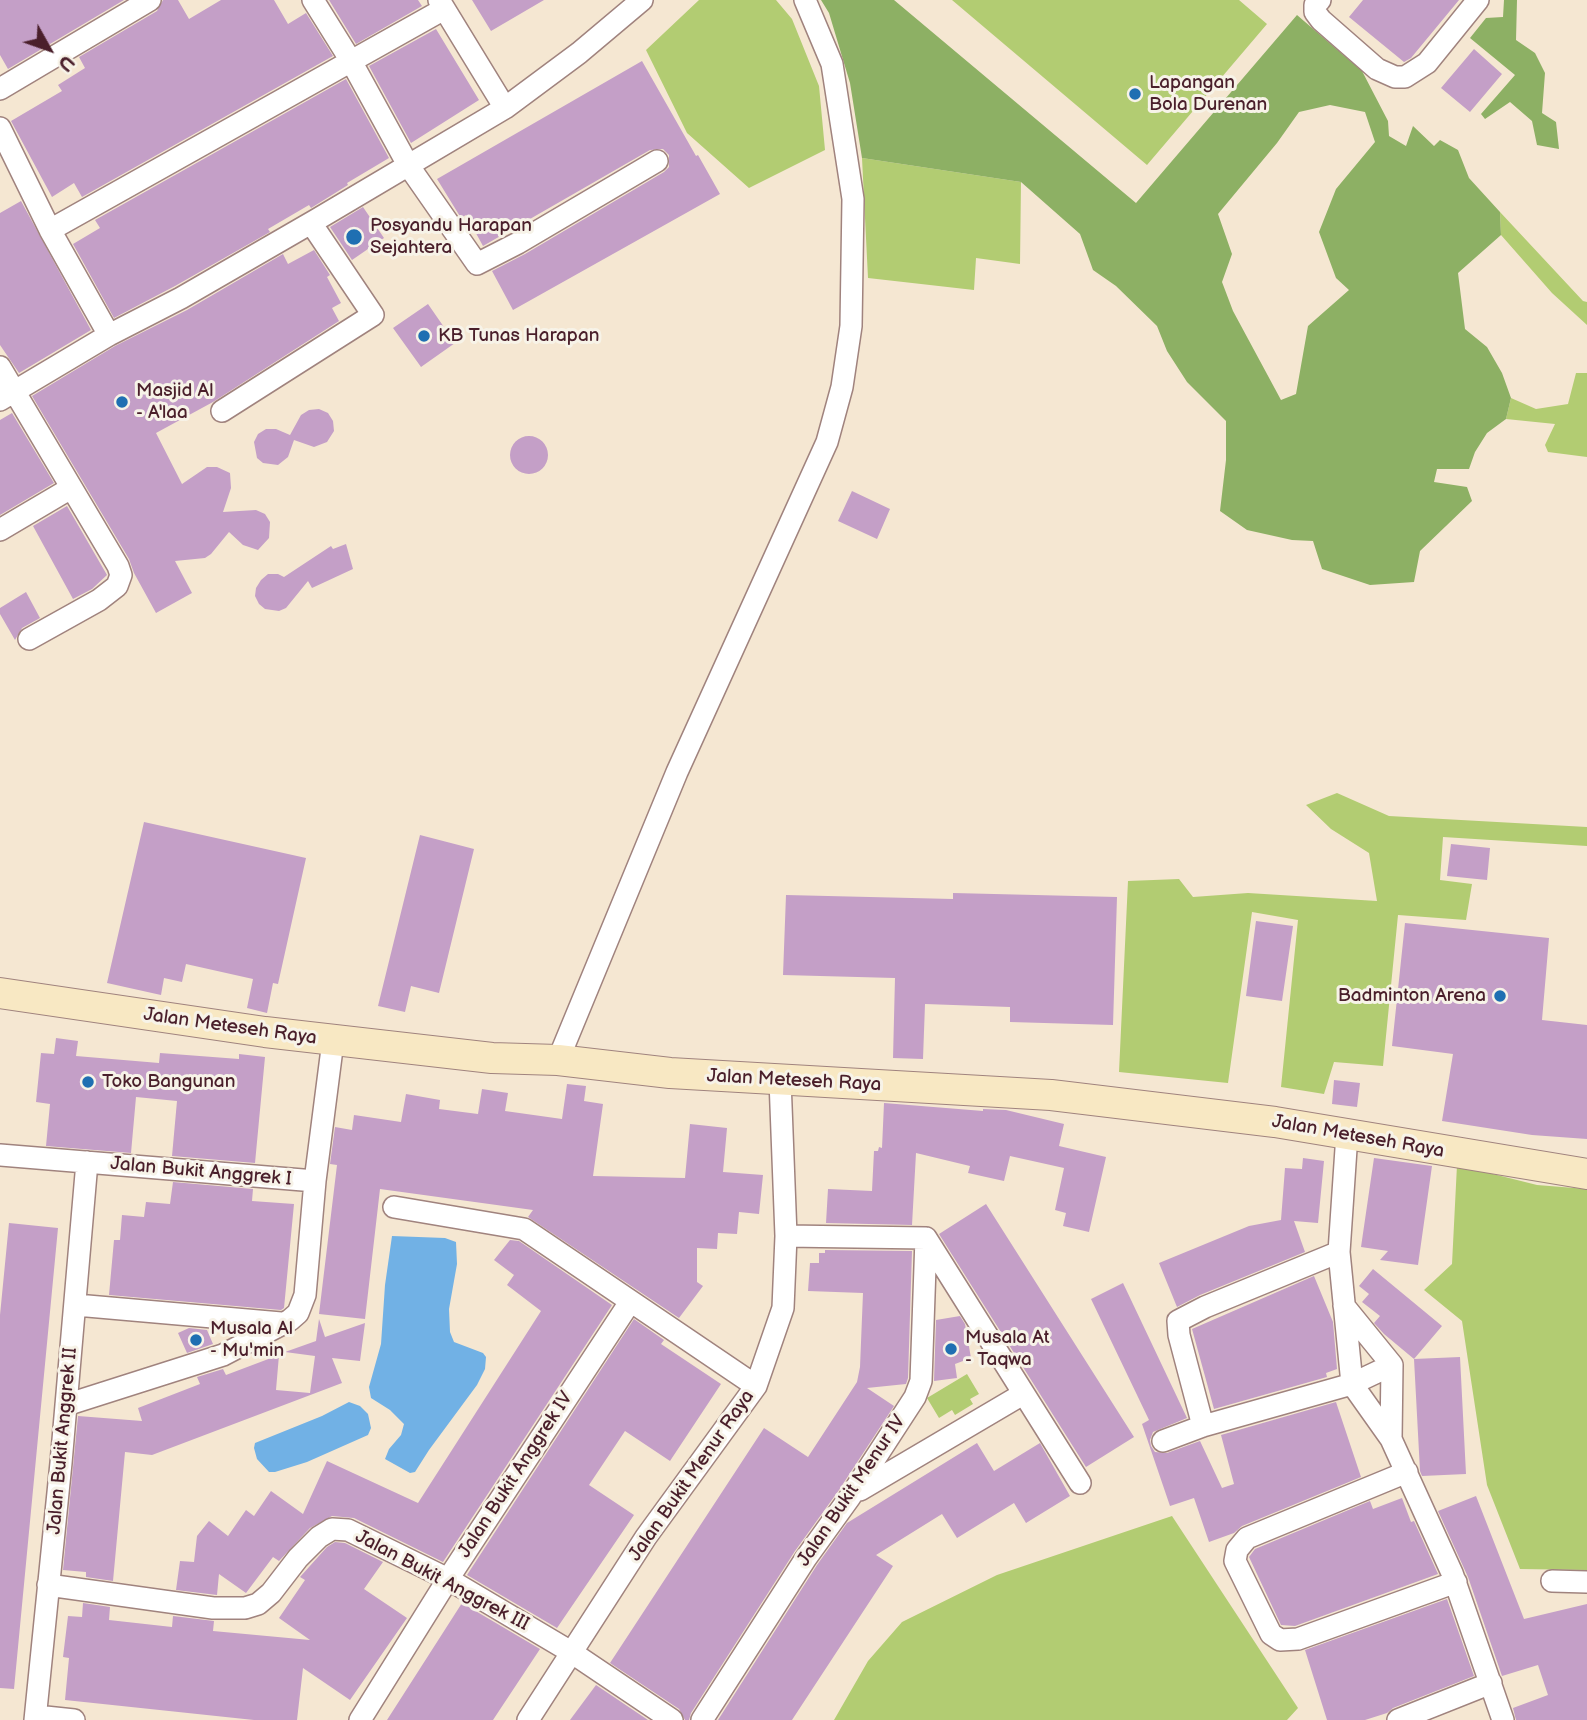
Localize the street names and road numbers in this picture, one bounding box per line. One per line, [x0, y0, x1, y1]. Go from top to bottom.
street label: Jalan Meteseh Raya [142, 1004, 318, 1050]
street label: Jalan Meteseh Raya [706, 1065, 882, 1097]
street label: Jalan Meteseh Raya [1270, 1111, 1446, 1163]
street label: Jalan Bukit Anggrek I [110, 1153, 292, 1191]
street label: Jalan Bukit Anggrek II [43, 1347, 83, 1535]
street label: Jalan Bukit Menur Raya [624, 1386, 760, 1566]
street label: Jalan Bukit Anggrek IV [454, 1388, 578, 1562]
street label: Jalan Bukit Menur IV [793, 1411, 911, 1571]
street label: Jalan Bukit Anggrek III [351, 1526, 533, 1636]

